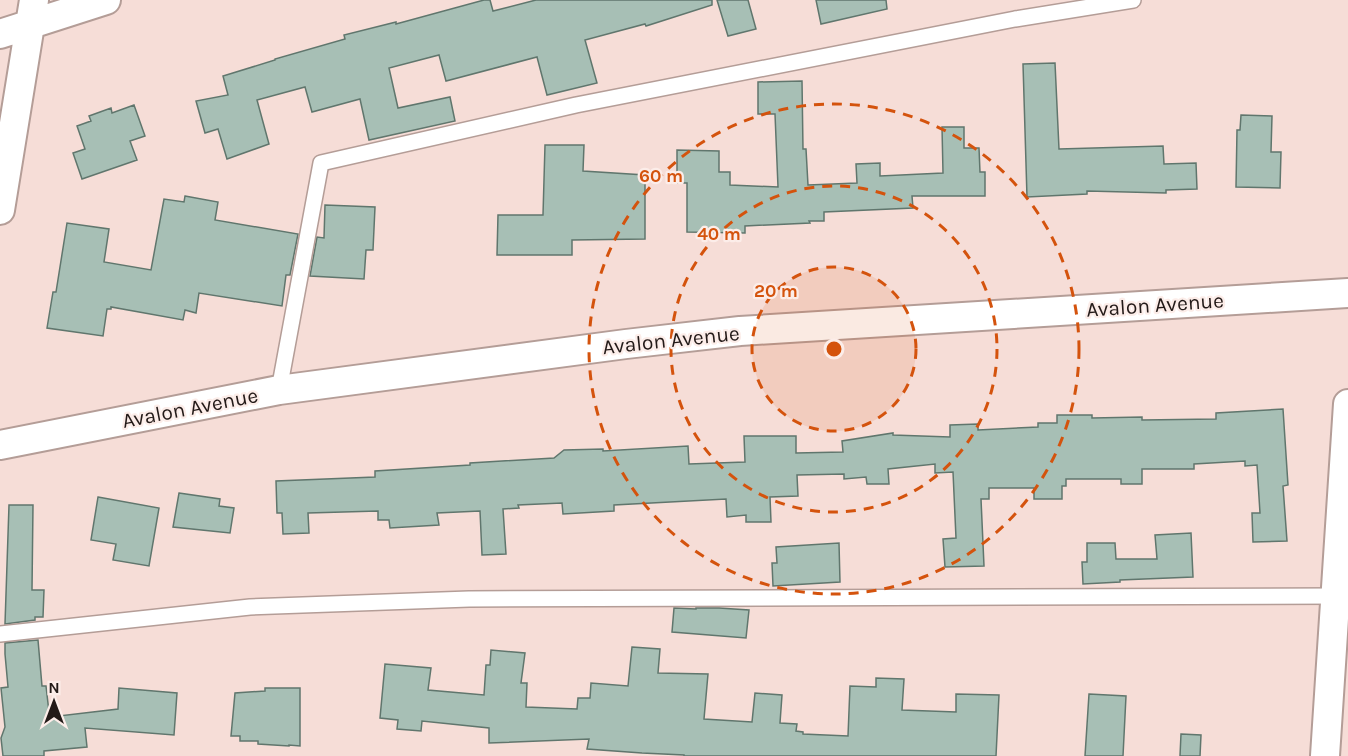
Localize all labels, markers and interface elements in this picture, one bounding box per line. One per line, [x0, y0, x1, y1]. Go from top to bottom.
text: 60 m [639, 165, 683, 187]
text: 40 m [697, 223, 741, 245]
text: 20 m [754, 280, 798, 302]
street label: Avalon Avenue [1085, 288, 1225, 322]
street label: Avalon Avenue [601, 321, 741, 359]
centre of rings [824, 339, 844, 359]
street label: Avalon Avenue [120, 383, 260, 433]
north arrow [24, 672, 84, 732]
text: N [48, 678, 60, 697]

